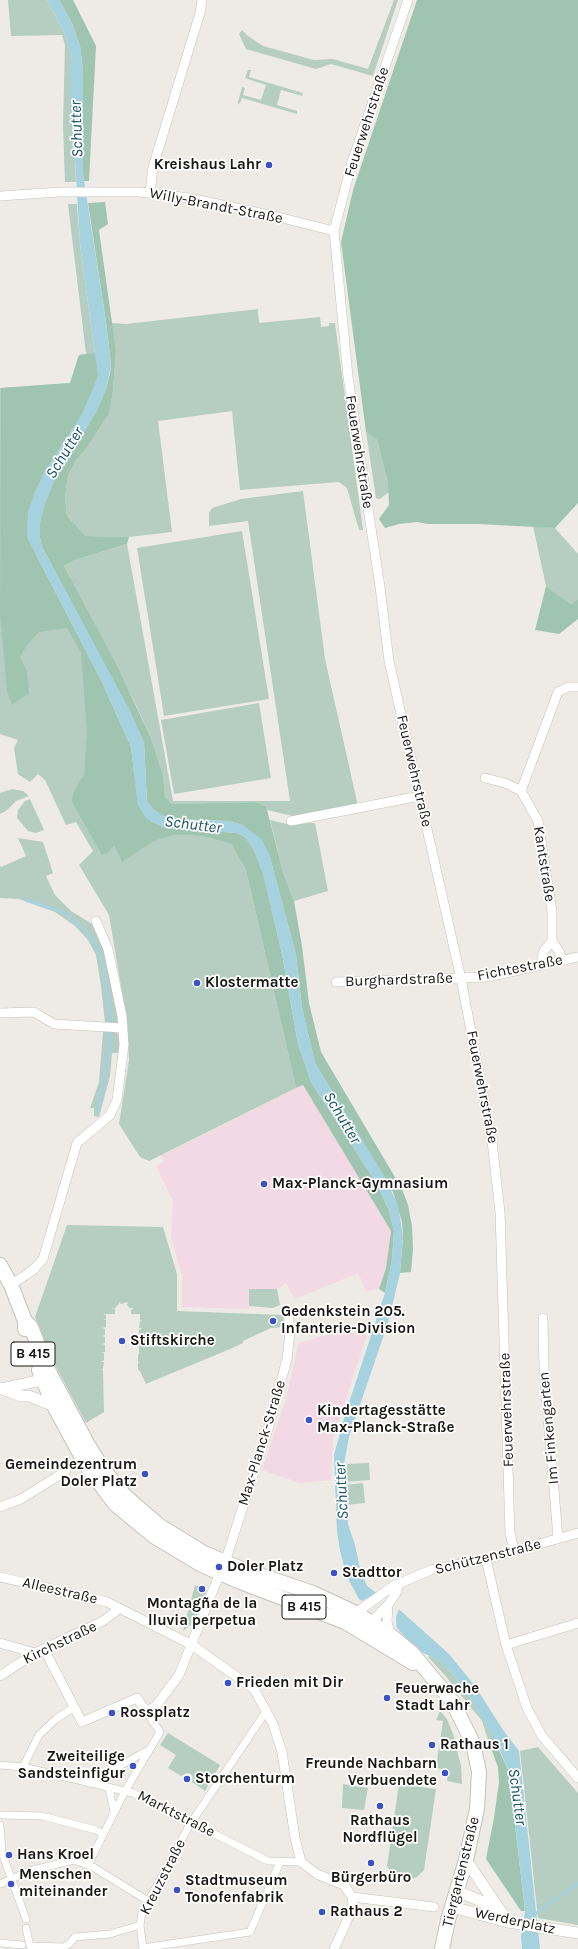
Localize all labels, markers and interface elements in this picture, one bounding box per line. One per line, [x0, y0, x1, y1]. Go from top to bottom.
street label: Feuerwehrstraße [341, 65, 393, 179]
water label: Schutter [66, 100, 88, 158]
place label: Kreishaus Lahr [154, 156, 261, 174]
marker: Kreishaus Lahr [264, 160, 274, 170]
street label: Willy-Brandt-Straße [148, 184, 284, 228]
street label: Feuerwehrstraße [341, 394, 377, 510]
water label: Schutter [42, 424, 88, 482]
street label: Feuerwehrstraße [392, 713, 436, 829]
water label: Schutter [163, 812, 223, 838]
street label: Kantstraße [529, 825, 559, 903]
street label: Fichtestraße [476, 951, 564, 985]
street label: Burghardstraße [345, 969, 453, 991]
place label: Klostermatte [205, 974, 298, 992]
marker: Klostermatte [192, 978, 202, 988]
street label: Feuerwehrstraße [462, 1029, 502, 1145]
water label: Schutter [319, 1089, 365, 1147]
place label: Max-Planck-Gymnasium [272, 1175, 448, 1193]
marker: Max-Planck-Gymnasium [259, 1179, 269, 1189]
place label: Gedenkstein 205. Infanterie-Division [281, 1303, 415, 1338]
marker: Gedenkstein 205. Infanterie-Division [268, 1316, 278, 1326]
place label: Stiftskirche [130, 1332, 215, 1350]
marker: Stiftskirche [117, 1336, 127, 1346]
road number: B 415 [11, 1342, 55, 1366]
street label: Feuerwehrstraße [496, 1352, 518, 1468]
street label: Im Finkengarten [535, 1371, 563, 1485]
street label: Max-Planck-Straße [234, 1378, 290, 1508]
place label: Kindertagesstätte Max-Planck-Straße [317, 1402, 454, 1437]
marker: Kindertagesstätte Max-Planck-Straße [304, 1415, 314, 1425]
place label: Gemeindezentrum Doler Platz [5, 1456, 137, 1491]
water label: Schutter [331, 1462, 353, 1520]
marker: Gemeindezentrum Doler Platz [140, 1469, 150, 1479]
street label: Schützenstraße [433, 1535, 543, 1579]
place label: Doler Platz [227, 1558, 303, 1576]
marker: Doler Platz [214, 1562, 224, 1572]
place label: Stadttor [342, 1564, 402, 1582]
marker: Stadttor [329, 1568, 339, 1578]
street label: Alleestraße [21, 1574, 99, 1608]
marker: Montagña de la lluvia perpetua [197, 1584, 207, 1594]
place label: Montagña de la lluvia perpetua [147, 1595, 257, 1630]
road number: B 415 [282, 1595, 326, 1619]
street label: Kirchstraße [20, 1617, 100, 1669]
place label: Frieden mit Dir [236, 1674, 343, 1692]
marker: Frieden mit Dir [223, 1678, 233, 1688]
place label: Feuerwache Stadt Lahr [395, 1680, 479, 1715]
marker: Feuerwache Stadt Lahr [382, 1693, 392, 1703]
place label: Rossplatz [120, 1704, 190, 1722]
marker: Rossplatz [107, 1708, 117, 1718]
place label: Rathaus 1 [440, 1736, 509, 1754]
marker: Rathaus 1 [427, 1740, 437, 1750]
place label: Zweiteilige Sandsteinfigur [18, 1748, 125, 1783]
place label: Freunde Nachbarn Verbuendete [305, 1755, 437, 1790]
marker: Zweiteilige Sandsteinfigur [128, 1761, 138, 1771]
water label: Schutter [504, 1767, 530, 1827]
marker: Freunde Nachbarn Verbuendete [440, 1768, 450, 1778]
place label: Storchenturm [195, 1770, 295, 1788]
marker: Storchenturm [182, 1774, 192, 1784]
street label: Marktstraße [134, 1787, 218, 1841]
marker: Rathaus Nordflügel [375, 1801, 385, 1811]
place label: Rathaus Nordflügel [342, 1812, 418, 1847]
street label: Tiergartenstraße [439, 1815, 483, 1929]
street label: Kreuzstraße [136, 1836, 190, 1918]
place label: Hans Kroel [17, 1846, 94, 1864]
marker: Hans Kroel [4, 1850, 14, 1860]
marker: Bürgerbüro [366, 1858, 376, 1868]
place label: Menschen miteinander [19, 1866, 107, 1901]
place label: Bürgerbüro [331, 1869, 411, 1887]
place label: Stadtmuseum Tonofenfabrik [185, 1872, 288, 1907]
marker: Menschen miteinander [6, 1879, 16, 1889]
marker: Stadtmuseum Tonofenfabrik [172, 1885, 182, 1895]
place label: Rathaus 2 [330, 1903, 403, 1921]
street label: Werderplatz [473, 1904, 557, 1938]
marker: Rathaus 2 [317, 1907, 327, 1917]

